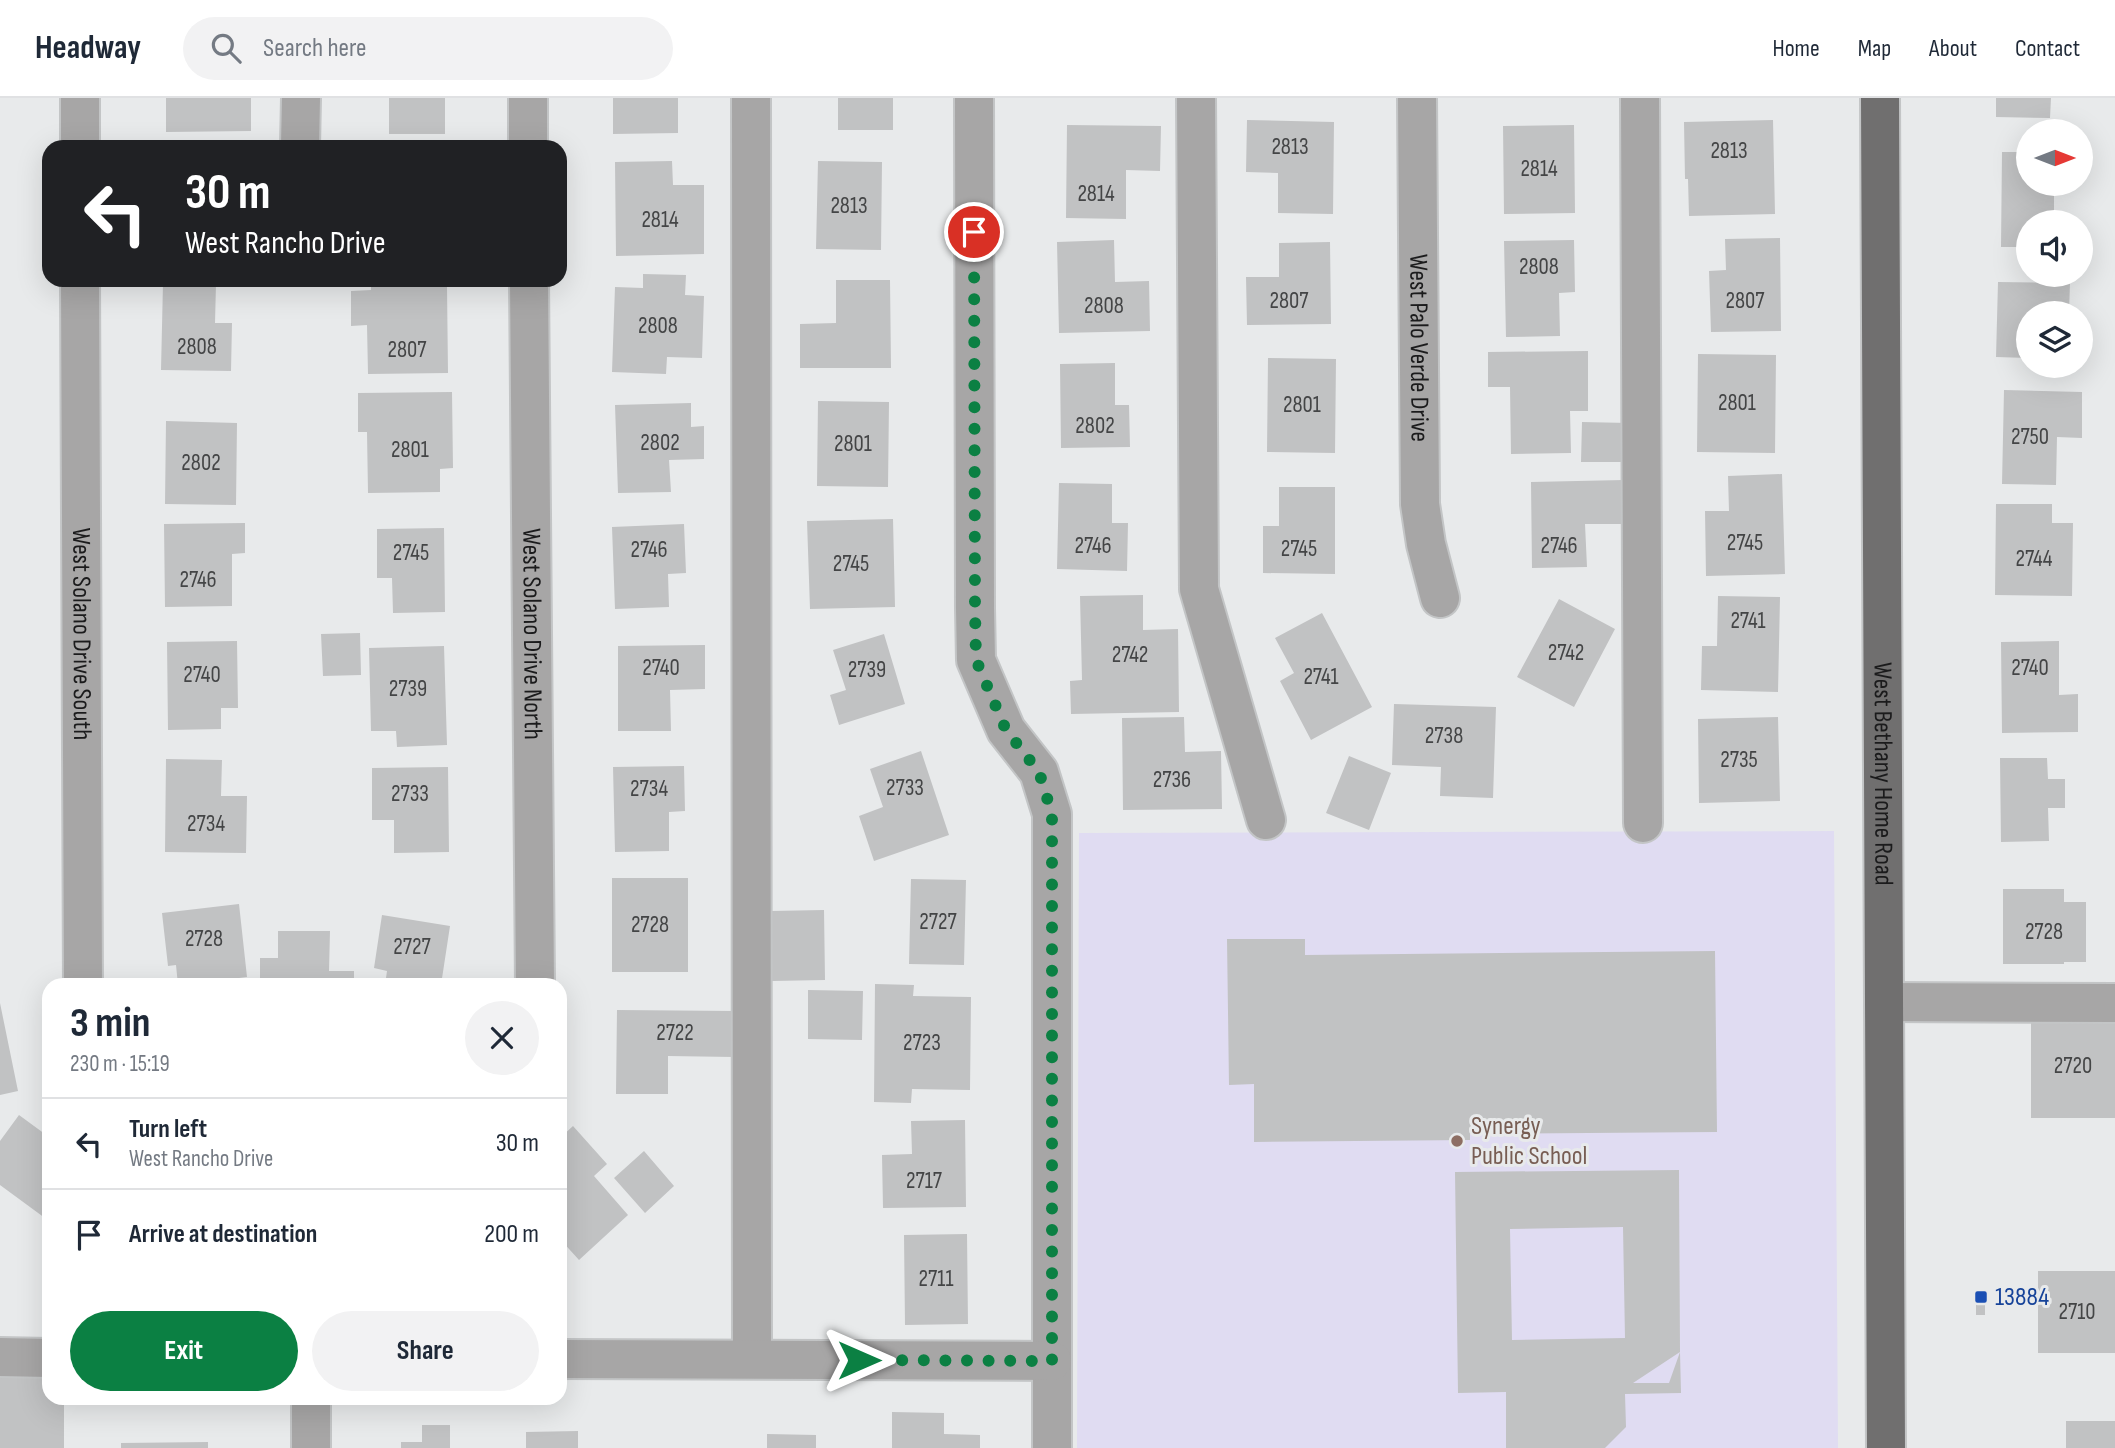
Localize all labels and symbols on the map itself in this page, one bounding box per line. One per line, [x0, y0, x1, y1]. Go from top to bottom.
north arrow [2016, 119, 2093, 196]
house number: 2813 [1271, 133, 1309, 161]
house number: 2813 [1710, 137, 1748, 165]
house number: 2814 [1520, 155, 1558, 183]
house number: 2814 [1077, 180, 1115, 208]
house number: 2813 [830, 192, 868, 220]
pin [944, 202, 1004, 262]
house number: 2814 [641, 206, 679, 234]
house number: 2808 [1519, 253, 1559, 281]
street label: West Palo Verde Drive [1403, 254, 1435, 442]
house number: 2807 [1270, 287, 1308, 315]
house number: 2807 [1726, 287, 1764, 315]
house number: 2808 [1084, 292, 1124, 320]
house number: 2808 [638, 312, 678, 340]
house number: 2808 [177, 333, 217, 361]
house number: 2807 [388, 336, 426, 364]
house number: 2801 [1718, 389, 1756, 417]
house number: 2801 [1283, 391, 1321, 419]
house number: 2802 [1075, 412, 1115, 440]
house number: 2750 [2011, 423, 2049, 451]
house number: 2802 [640, 429, 680, 457]
house number: 2801 [834, 430, 872, 458]
house number: 2801 [391, 436, 429, 464]
house number: 2802 [181, 449, 221, 477]
street label: West Solano Drive South [66, 528, 97, 740]
street label: West Solano Drive North [516, 528, 548, 740]
house number: 2745 [1727, 529, 1763, 557]
house number: 2746 [1074, 532, 1112, 560]
house number: 2746 [1540, 532, 1578, 560]
house number: 2745 [1281, 535, 1317, 563]
house number: 2746 [630, 536, 668, 564]
house number: 2745 [393, 539, 429, 567]
house number: 2744 [2016, 545, 2053, 573]
house number: 2745 [833, 550, 869, 578]
house number: 2746 [179, 566, 217, 594]
house number: 2741 [1730, 607, 1766, 635]
house number: 2742 [1548, 639, 1584, 667]
house number: 2742 [1112, 641, 1148, 669]
house number: 2740 [642, 654, 680, 682]
house number: 2740 [2011, 654, 2049, 682]
house number: 2739 [848, 656, 886, 684]
house number: 2740 [183, 661, 221, 689]
street label: West Bethany Home Road [1867, 662, 1899, 886]
house number: 2741 [1303, 663, 1339, 691]
house number: 2739 [389, 675, 427, 703]
house number: 2738 [1425, 722, 1463, 750]
house number: 2735 [1720, 746, 1758, 774]
house number: 2736 [1153, 766, 1191, 794]
house number: 2733 [886, 774, 924, 802]
house number: 2734 [630, 775, 668, 803]
house number: 2733 [391, 780, 429, 808]
house number: 2734 [187, 810, 225, 838]
house number: 2727 [919, 908, 957, 936]
house number: 2728 [631, 911, 669, 939]
house number: 2728 [2025, 918, 2063, 946]
house number: 2728 [185, 925, 223, 953]
house number: 2727 [393, 933, 431, 961]
house number: 2722 [656, 1019, 694, 1047]
house number: 2723 [903, 1029, 941, 1057]
house number: 2720 [2054, 1052, 2092, 1080]
place label: Synergy Public School [1471, 1111, 1587, 1172]
marker: Synergy Public School [1449, 1133, 1465, 1149]
house number: 2717 [906, 1167, 942, 1195]
house number: 2711 [919, 1265, 953, 1293]
place label: 13884 [1995, 1282, 2049, 1313]
marker: 13884 [1973, 1289, 1989, 1305]
house number: 2710 [2058, 1298, 2096, 1326]
position arrow [822, 1323, 896, 1397]

